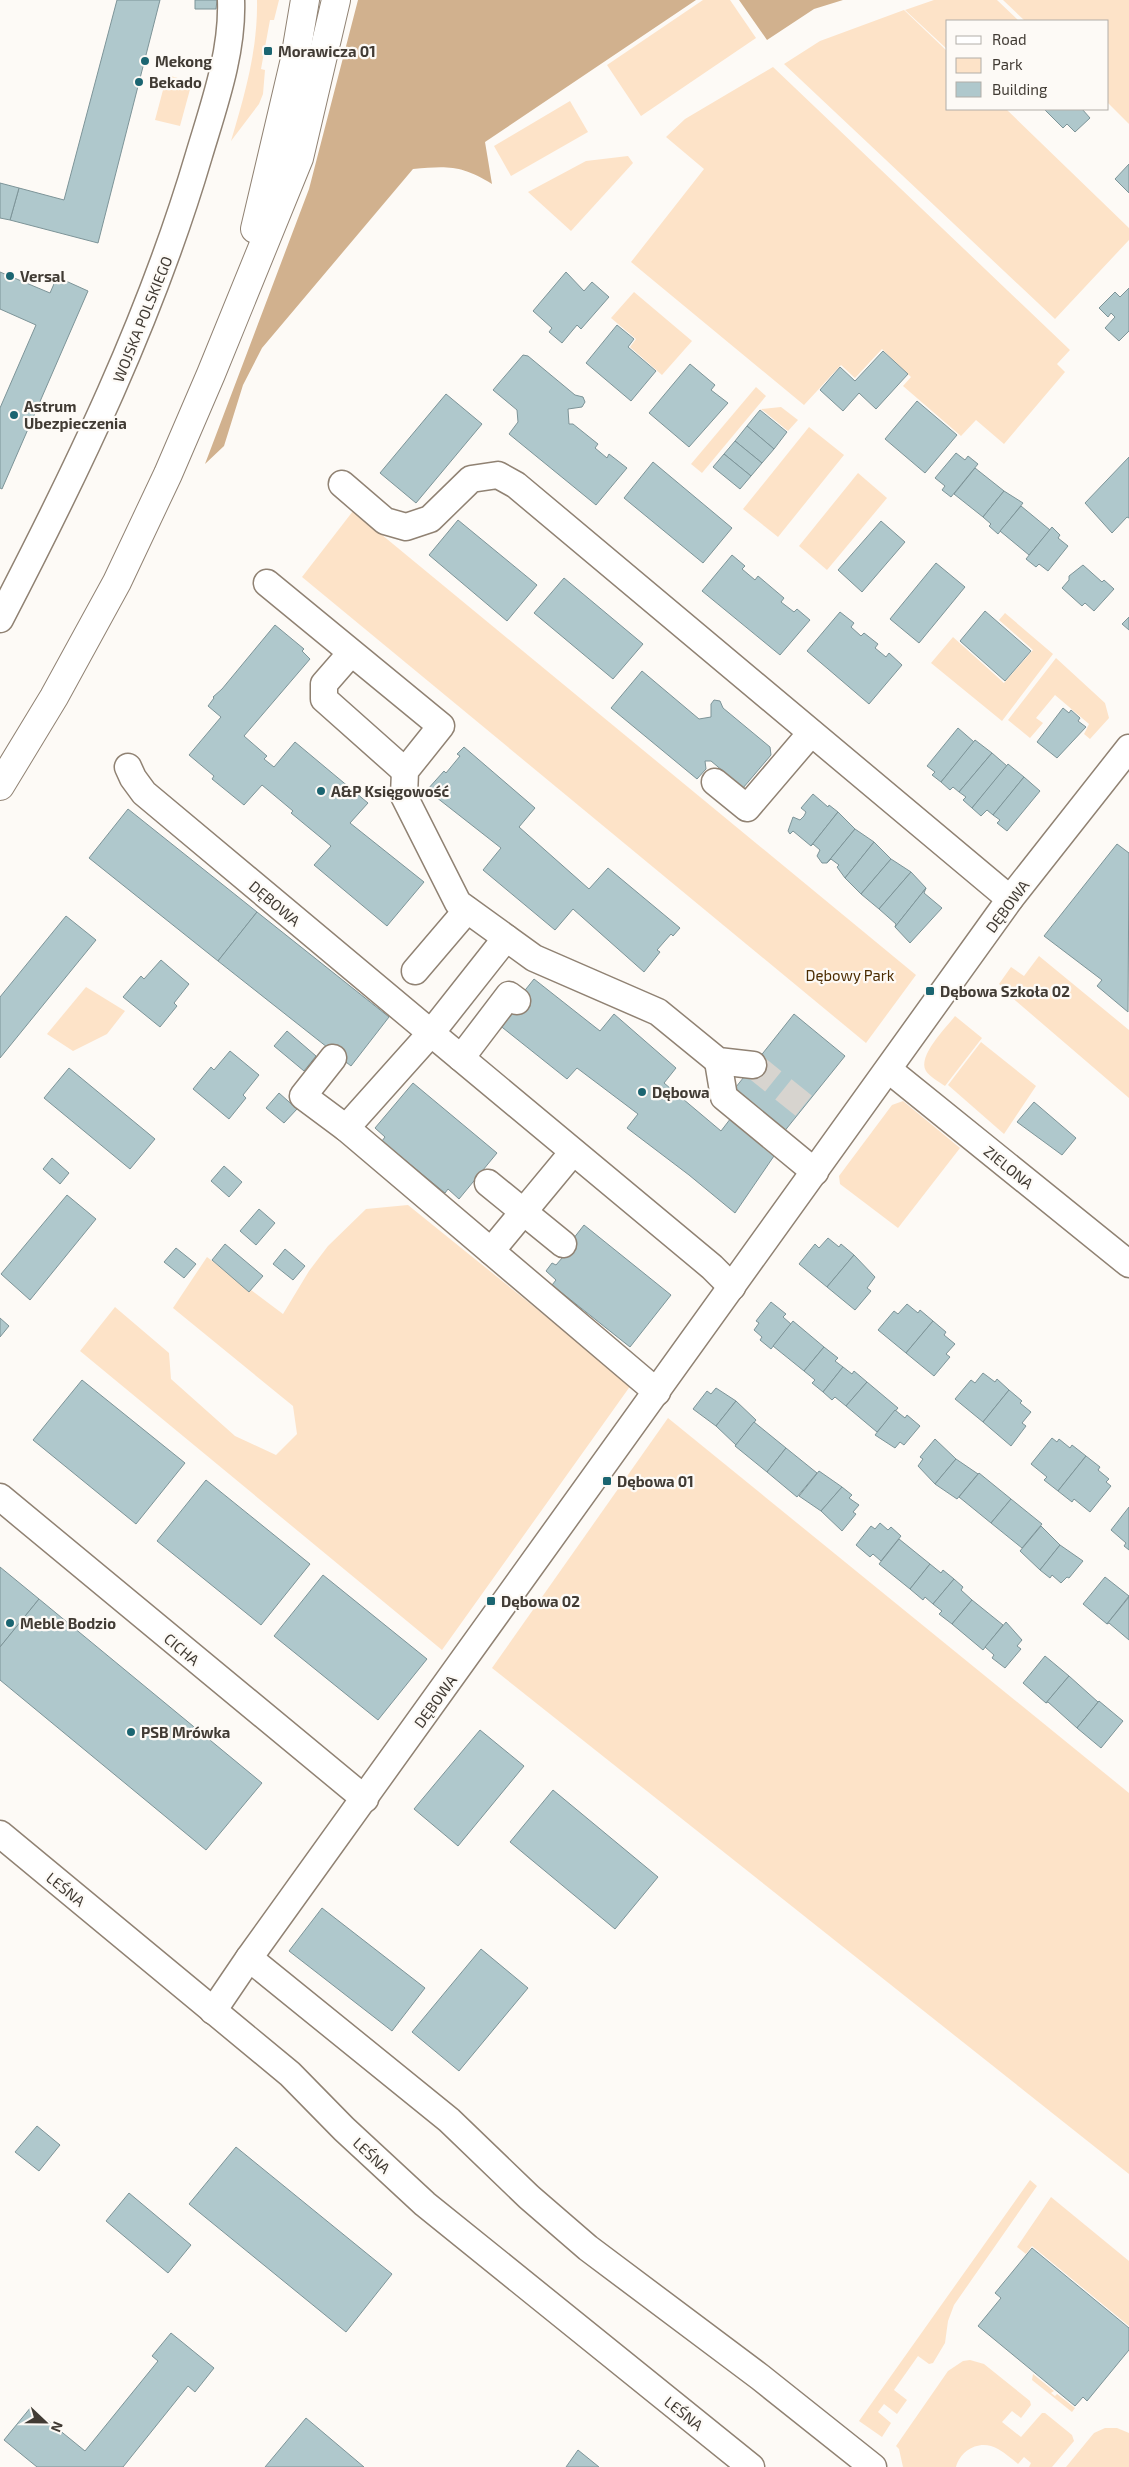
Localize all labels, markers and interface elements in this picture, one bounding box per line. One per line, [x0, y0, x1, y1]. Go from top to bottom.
legend [946, 20, 1109, 110]
text: Road [992, 30, 1027, 48]
place label: Morawicza 01 [278, 42, 376, 60]
marker: Morawicza 01 [262, 45, 274, 57]
place label: Mekong [155, 52, 212, 70]
marker: Mekong [139, 55, 151, 67]
text: Park [992, 55, 1023, 73]
place label: Bekado [149, 73, 202, 91]
marker: Bekado [133, 76, 145, 88]
text: Building [992, 80, 1048, 98]
street label: WOJSKA POLSKIEGO [109, 253, 175, 385]
place label: Versal [20, 267, 65, 285]
marker: Versal [4, 270, 16, 282]
place label: Astrum Ubezpieczenia [24, 397, 127, 432]
marker: Astrum Ubezpieczenia [8, 409, 20, 421]
place label: A&P Księgowość [331, 782, 449, 800]
marker: A&P Księgowość [315, 785, 327, 797]
street label: DĘBOWA [981, 876, 1033, 936]
street label: DĘBOWA [246, 877, 305, 930]
park label: Dębowy Park [805, 966, 895, 984]
place label: Dębowa Szkoła 02 [940, 982, 1070, 1000]
marker: Dębowa Szkoła 02 [924, 985, 936, 997]
place label: Dębowa [652, 1083, 710, 1101]
marker: Dębowa [636, 1086, 648, 1098]
street label: ZIELONA [981, 1142, 1038, 1193]
place label: Dębowa 01 [617, 1472, 694, 1490]
marker: Dębowa 01 [601, 1475, 613, 1487]
place label: Dębowa 02 [501, 1592, 580, 1610]
marker: Dębowa 02 [485, 1595, 497, 1607]
place label: Meble Bodzio [20, 1614, 116, 1632]
marker: Meble Bodzio [4, 1617, 16, 1629]
street label: CICHA [161, 1629, 204, 1669]
street label: DĘBOWA [410, 1671, 461, 1731]
place label: PSB Mrówka [141, 1723, 230, 1741]
marker: PSB Mrówka [125, 1726, 137, 1738]
street label: LEŚNA [43, 1868, 89, 1910]
street label: LEŚNA [350, 2133, 395, 2177]
street label: LEŚNA [661, 2392, 707, 2434]
north arrow [20, 2397, 70, 2447]
text: N [48, 2419, 67, 2435]

